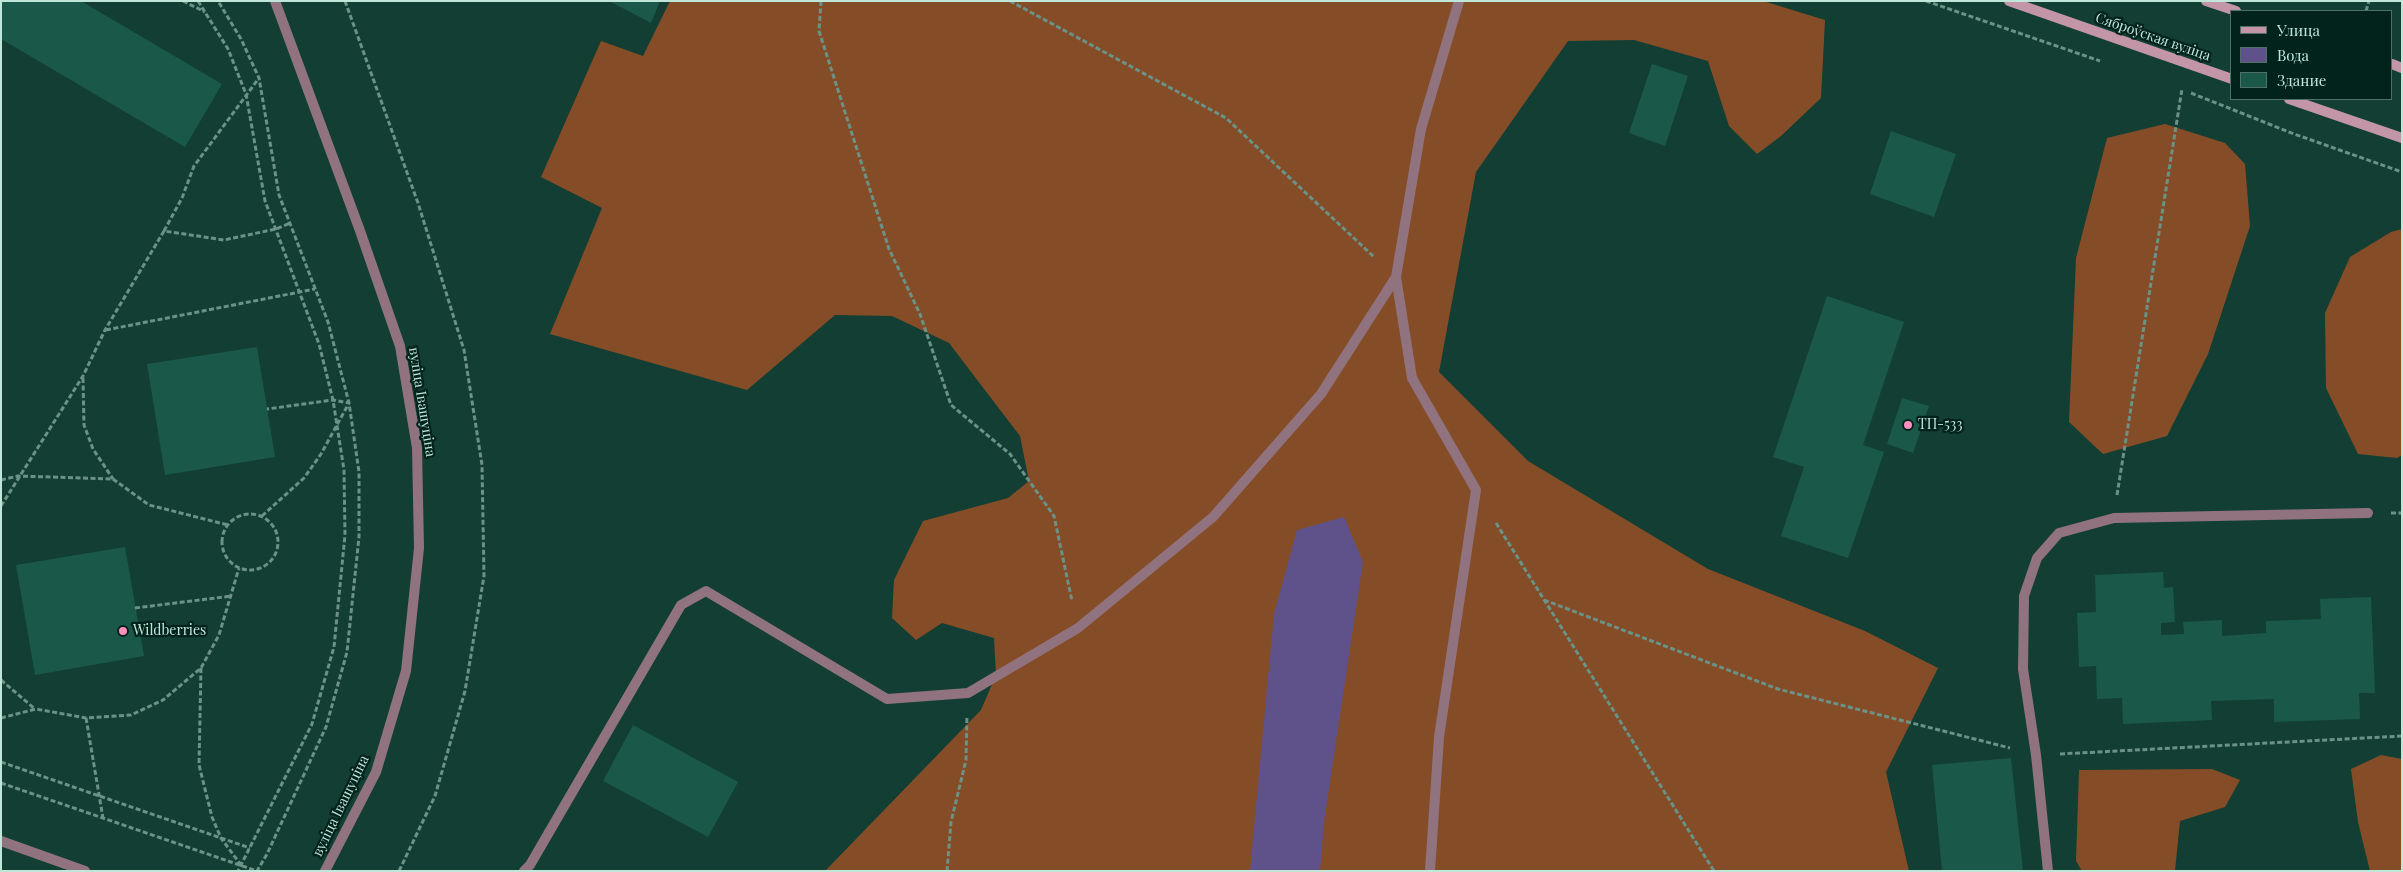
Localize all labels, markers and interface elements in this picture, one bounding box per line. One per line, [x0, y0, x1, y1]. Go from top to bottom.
street label: Сяброўская вуліца [2093, 9, 2213, 65]
legend [2230, 10, 2393, 100]
text: Улица [2277, 20, 2320, 40]
text: Вода [2277, 45, 2309, 65]
text: Здание [2277, 70, 2326, 90]
street label: вуліца Івашуціна [405, 346, 439, 458]
place label: ТП-533 [1918, 417, 1963, 433]
marker: ТП-533 [1902, 419, 1914, 431]
place label: Wildberries [133, 623, 206, 639]
marker: Wildberries [117, 625, 129, 637]
street label: вуліца Івашуціна [309, 753, 373, 859]

